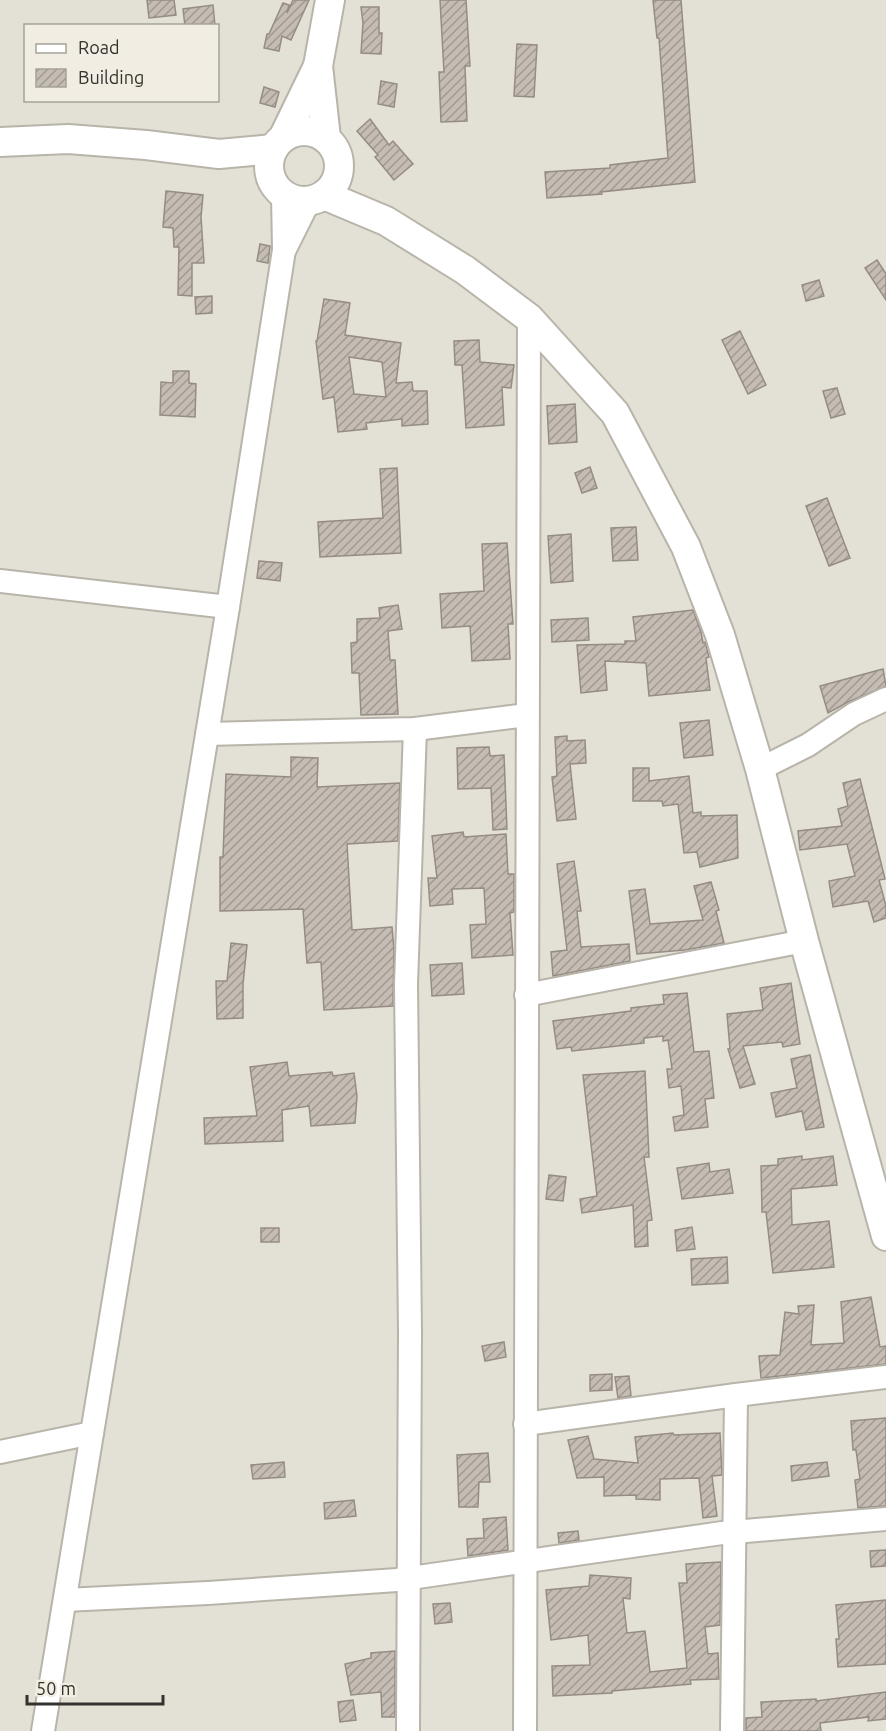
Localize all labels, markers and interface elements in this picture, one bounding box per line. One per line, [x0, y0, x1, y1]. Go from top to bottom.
legend [24, 24, 219, 102]
text: Road [78, 37, 120, 57]
text: Building [78, 67, 144, 87]
scale bar [27, 1668, 164, 1706]
text: 50 m [36, 1678, 76, 1698]

